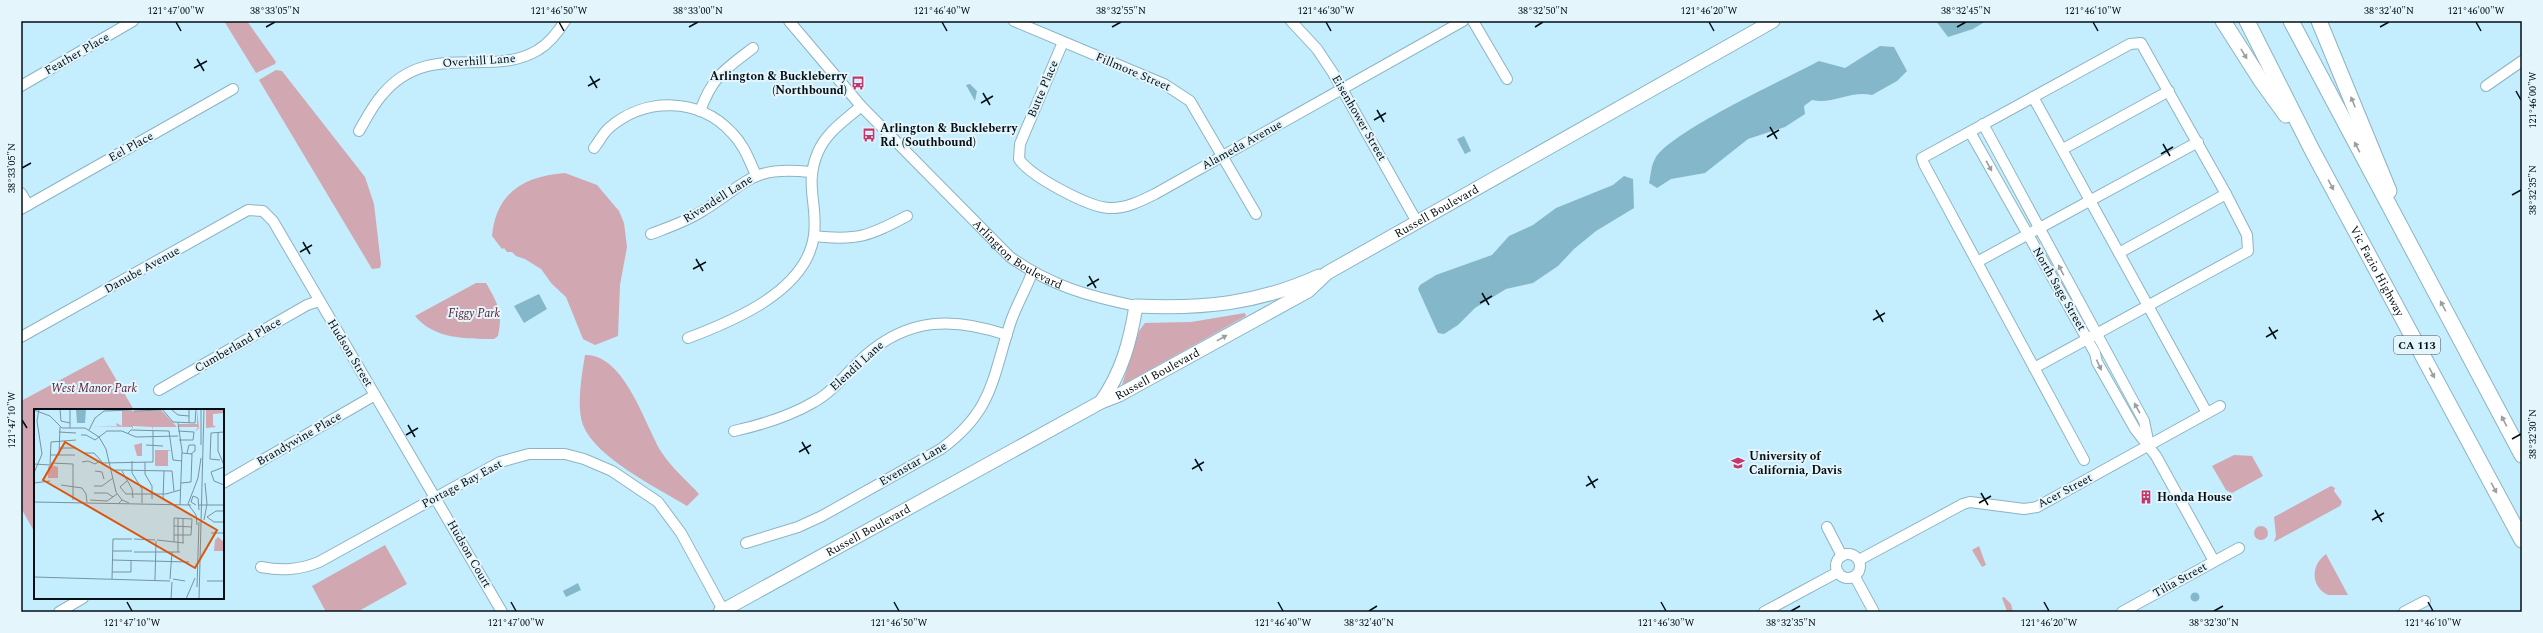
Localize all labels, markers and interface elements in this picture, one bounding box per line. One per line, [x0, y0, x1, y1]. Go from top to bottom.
text: 121°47'00"W [148, 3, 205, 19]
text: 38°33'05"N [250, 3, 300, 19]
text: 121°46'50"W [531, 3, 588, 19]
text: 38°33'00"N [673, 3, 723, 19]
text: 121°46'40"W [914, 3, 971, 19]
text: 38°32'55"N [1096, 3, 1146, 19]
text: 121°46'30"W [1298, 3, 1355, 19]
text: 38°32'50"N [1518, 3, 1568, 19]
text: 121°46'20"W [1681, 3, 1738, 19]
text: 38°32'45"N [1941, 3, 1991, 19]
text: 121°46'10"W [2065, 3, 2122, 19]
text: 38°32'40"N [2364, 3, 2414, 19]
text: 121°46'00"W [2448, 3, 2505, 19]
street label: Feather Place [41, 28, 113, 80]
street label: Fillmore Street [1093, 48, 1173, 96]
one-way arrow [2241, 48, 2248, 60]
street label: Overhill Lane [442, 49, 516, 73]
street label: Butte Place [1022, 57, 1064, 121]
place label: Arlington & Buckleberry (Northbound) [710, 67, 848, 100]
street label: Eisenhower Street [1326, 71, 1392, 165]
text: 121°46'00"W [2525, 71, 2541, 128]
bus stop icon: Arlington & Buckleberry (Northbound) [850, 75, 866, 91]
one-way arrow [2349, 95, 2355, 107]
street label: Alameda Avenue [1198, 115, 1286, 175]
place label: Arlington & Buckleberry Rd. (Southbound) [880, 119, 1019, 152]
street label: Eel Place [105, 127, 157, 167]
bus stop icon: Arlington & Buckleberry Rd. (Southbound) [861, 127, 877, 143]
one-way arrow [2353, 141, 2360, 152]
text: 38°33'05"N [4, 143, 20, 193]
one-way arrow [1986, 160, 1992, 172]
text: 38°32'35"N [2525, 165, 2541, 215]
street label: Rivendell Lane [679, 170, 757, 228]
street label: Russell Boulevard [1391, 179, 1483, 243]
one-way arrow [2327, 179, 2334, 191]
street label: Arlington Boulevard [968, 215, 1066, 294]
street label: Vic Fazio Highway [2345, 222, 2410, 321]
street label: Danube Avenue [101, 241, 184, 299]
street label: North Sage Street [2027, 243, 2091, 335]
one-way arrow [2058, 264, 2064, 275]
one-way arrow [2440, 300, 2446, 311]
park label: Figgy Park [448, 304, 500, 323]
street label: Cumberland Place [191, 312, 285, 378]
street label: Hudson Street [322, 315, 378, 391]
one-way arrow [1216, 334, 1228, 341]
street label: Elendil Lane [826, 336, 889, 396]
road number: CA 113 [2394, 336, 2440, 354]
street label: Russell Boulevard [1111, 343, 1203, 405]
one-way arrow [2096, 359, 2102, 370]
one-way arrow [2429, 367, 2435, 379]
park label: West Manor Park [51, 379, 137, 398]
text: 121°47'10"W [4, 391, 20, 448]
one-way arrow [2133, 402, 2140, 414]
street label: Brandywine Place [253, 407, 345, 471]
inset map [34, 409, 224, 599]
text: 38°32'30"N [2525, 409, 2541, 459]
one-way arrow [2501, 415, 2507, 426]
street label: Evenstar Lane [876, 437, 951, 491]
place label: University of California, Davis [1749, 447, 1842, 480]
street label: Portage Bay East [418, 455, 506, 513]
school or university icon: University of California, Davis [1730, 455, 1746, 471]
street label: Acer Street [2034, 469, 2096, 513]
one-way arrow [2490, 482, 2497, 494]
place label: Honda House [2157, 488, 2232, 507]
building icon: Honda House [2138, 489, 2154, 505]
street label: Russell Boulevard [822, 499, 914, 562]
street label: Hudson Court [442, 516, 496, 592]
street label: Tilia Street [2149, 557, 2211, 603]
text: 121°47'10"W [104, 615, 161, 631]
text: 121°47'00"W [488, 615, 545, 631]
text: 121°46'50"W [871, 615, 928, 631]
text: 121°46'40"W [1255, 615, 1312, 631]
text: 38°32'40"N [1344, 615, 1394, 631]
text: 121°46'30"W [1638, 615, 1695, 631]
text: 38°32'35"N [1766, 615, 1816, 631]
text: 121°46'20"W [2021, 615, 2078, 631]
text: 38°32'30"N [2189, 615, 2239, 631]
text: 121°46'10"W [2405, 615, 2462, 631]

